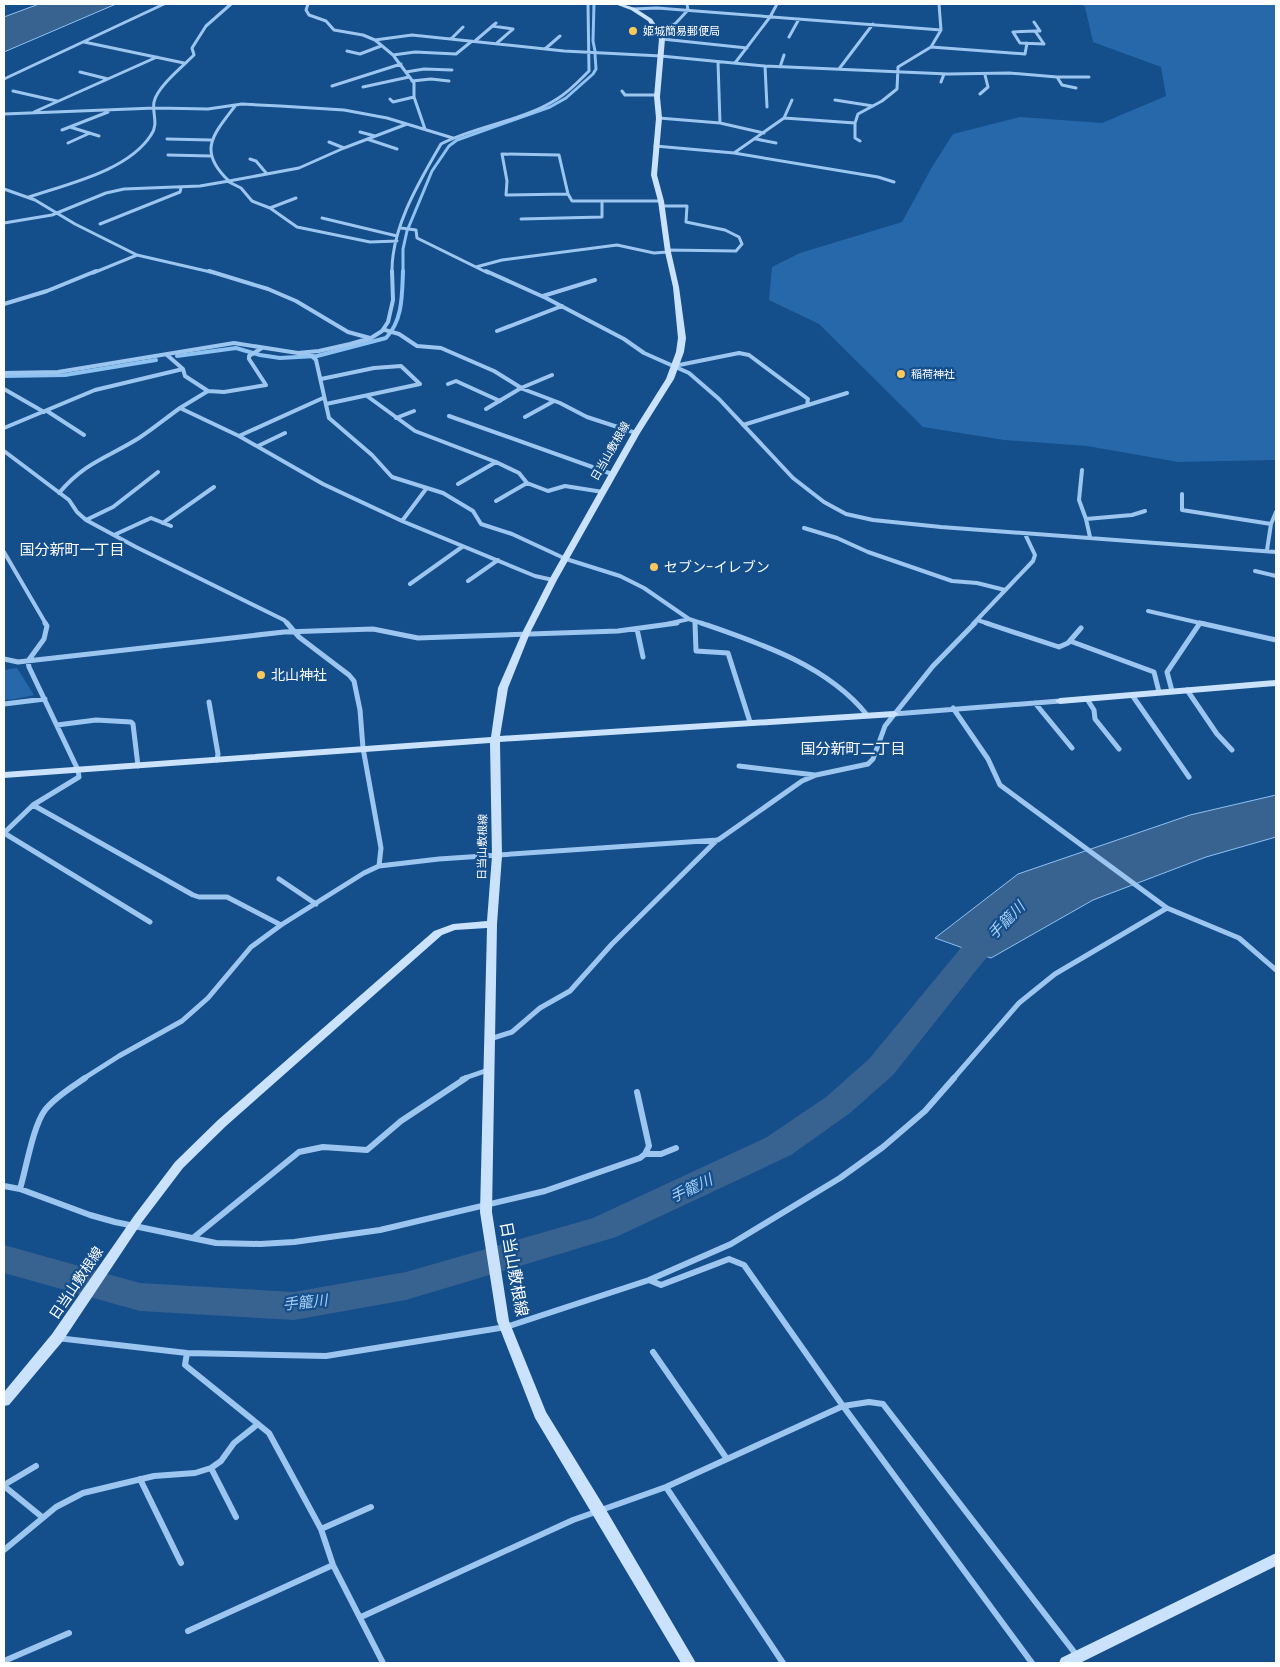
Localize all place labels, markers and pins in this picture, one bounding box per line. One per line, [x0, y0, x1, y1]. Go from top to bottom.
place label: 姫城簡易郵便局 [643, 23, 720, 39]
marker: 姫城簡易郵便局 [627, 25, 639, 37]
place label: 稲荷神社 [911, 366, 955, 382]
marker: 稲荷神社 [895, 368, 907, 380]
place label: セブン-イレブン [664, 557, 770, 577]
marker: セブン-イレブン [648, 561, 660, 573]
place label: 北山神社 [271, 665, 327, 685]
marker: 北山神社 [255, 669, 267, 681]

